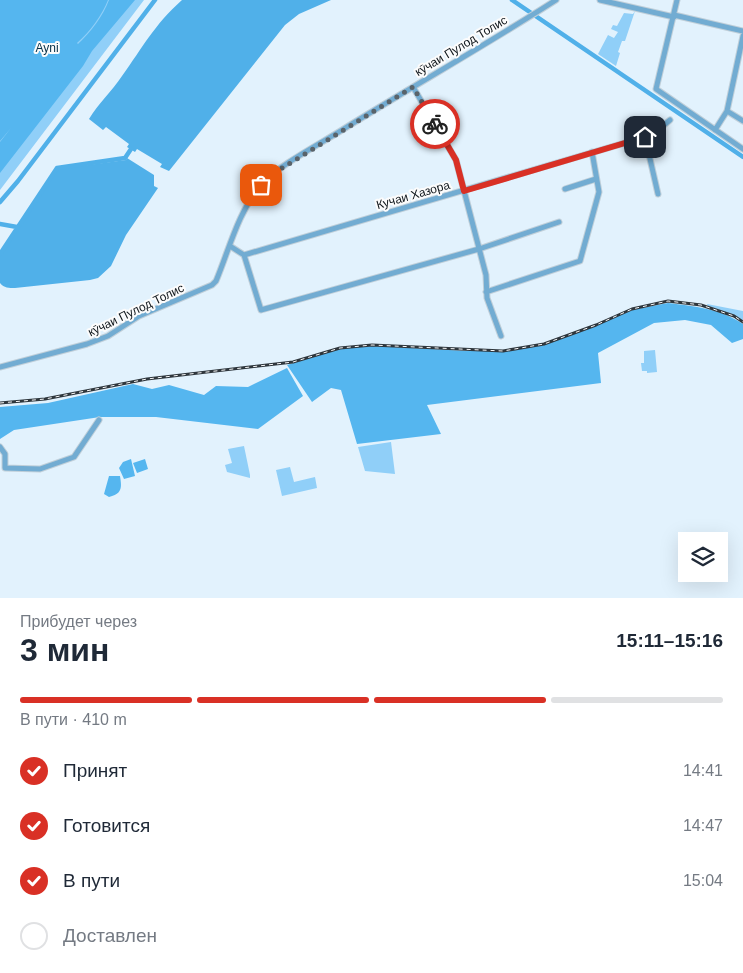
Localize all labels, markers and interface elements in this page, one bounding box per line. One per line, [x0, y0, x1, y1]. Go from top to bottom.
street label: кӯчаи Пулод Толис [412, 13, 510, 79]
park label: Ayni [35, 41, 59, 55]
courier [410, 99, 460, 149]
icon: bike [421, 110, 449, 138]
pin [624, 116, 666, 158]
icon: home [631, 123, 659, 151]
pin [240, 164, 282, 206]
icon: bag [247, 171, 275, 199]
street label: Кучаи Хазора [375, 178, 452, 212]
street label: кӯчаи Пулод Толис [86, 281, 186, 339]
map controls [678, 532, 728, 582]
button: layers [678, 532, 728, 582]
text: Прибудет через [20, 613, 137, 630]
text: 15:11–15:16 [616, 630, 723, 651]
text: 3 мин [20, 632, 109, 668]
text: В пути · 410 m [20, 711, 127, 728]
icon: check [20, 757, 48, 785]
text: Принят [63, 760, 127, 781]
text: 14:41 [683, 762, 723, 779]
icon: check [20, 812, 48, 840]
text: Готовится [63, 815, 150, 836]
text: 14:47 [683, 817, 723, 834]
icon: check [20, 867, 48, 895]
text: В пути [63, 870, 120, 891]
text: 15:04 [683, 872, 723, 889]
text: Доставлен [63, 925, 157, 946]

